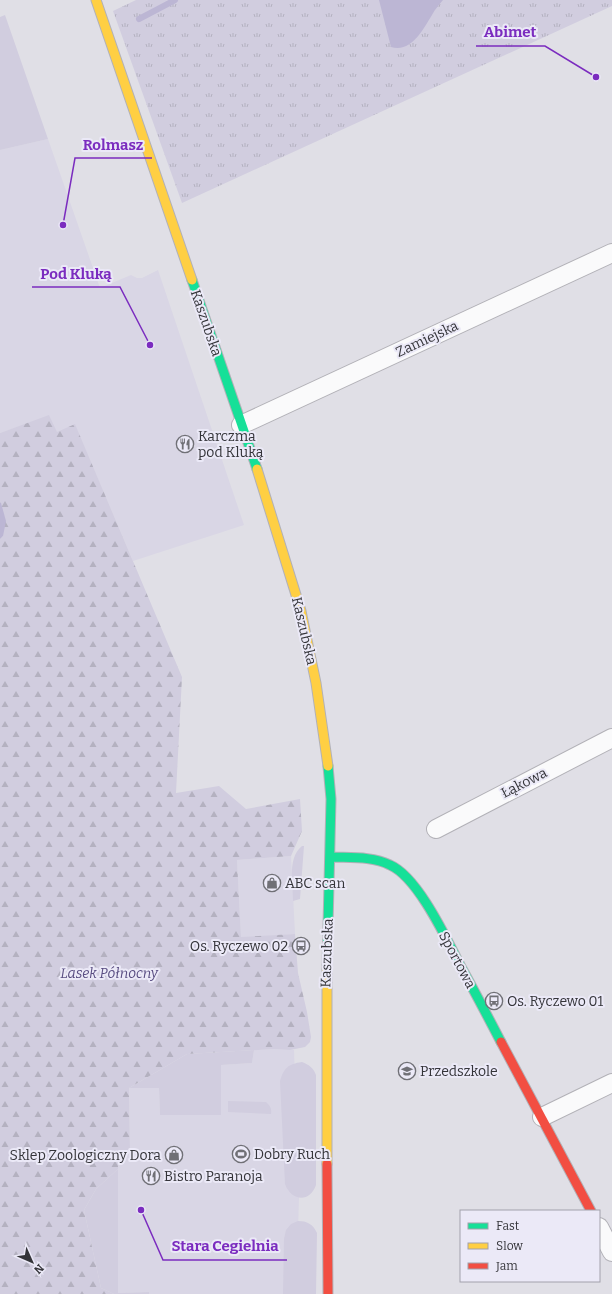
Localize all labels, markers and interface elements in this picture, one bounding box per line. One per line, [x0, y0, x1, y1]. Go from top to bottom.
callout: Abimet [476, 19, 545, 46]
text: Abimet [484, 23, 536, 41]
callout: Rolmasz [75, 131, 152, 158]
text: Rolmasz [83, 136, 144, 154]
callout: Pod Kluką [32, 260, 120, 287]
text: Pod Kluką [40, 265, 112, 283]
street label: Kaszubska [187, 288, 225, 359]
street label: Zamiejska [393, 317, 461, 361]
place label: Karczma pod Kluką [198, 428, 264, 461]
restaurant icon: Karczma pod Kluką [175, 434, 195, 454]
street label: Kaszubska [288, 595, 320, 667]
street label: Łąkowa [498, 764, 550, 802]
shop icon: ABC scan [262, 873, 282, 893]
place label: ABC scan [285, 875, 345, 892]
street label: Kaszubska [317, 918, 337, 988]
street label: Sportowa [435, 929, 479, 992]
bus stop icon: Os. Ryczewo 02 [291, 936, 311, 956]
place label: Os. Ryczewo 02 [190, 938, 288, 955]
park label: Lasek Północny [60, 965, 159, 982]
bus stop icon: Os. Ryczewo 01 [484, 991, 504, 1011]
place label: Os. Ryczewo 01 [507, 993, 603, 1010]
school or university icon: Przedszkole [397, 1061, 417, 1081]
place label: Przedszkole [420, 1063, 498, 1080]
sports icon: Dobry Ruch [231, 1144, 251, 1164]
shop icon: Sklep Zoologiczny Dora [164, 1145, 184, 1165]
place label: Dobry Ruch [254, 1146, 330, 1163]
place label: Sklep Zoologiczny Dora [10, 1147, 161, 1164]
restaurant icon: Bistro Paranoja [141, 1166, 161, 1186]
place label: Bistro Paranoja [164, 1168, 263, 1185]
legend [460, 1210, 600, 1282]
text: Fast [496, 1219, 520, 1233]
callout: Stara Cegielnia [163, 1233, 287, 1260]
text: Stara Cegielnia [171, 1237, 279, 1255]
text: Slow [496, 1239, 523, 1253]
north arrow [12, 1242, 52, 1282]
text: Jam [495, 1259, 518, 1273]
text: N [31, 1261, 46, 1277]

